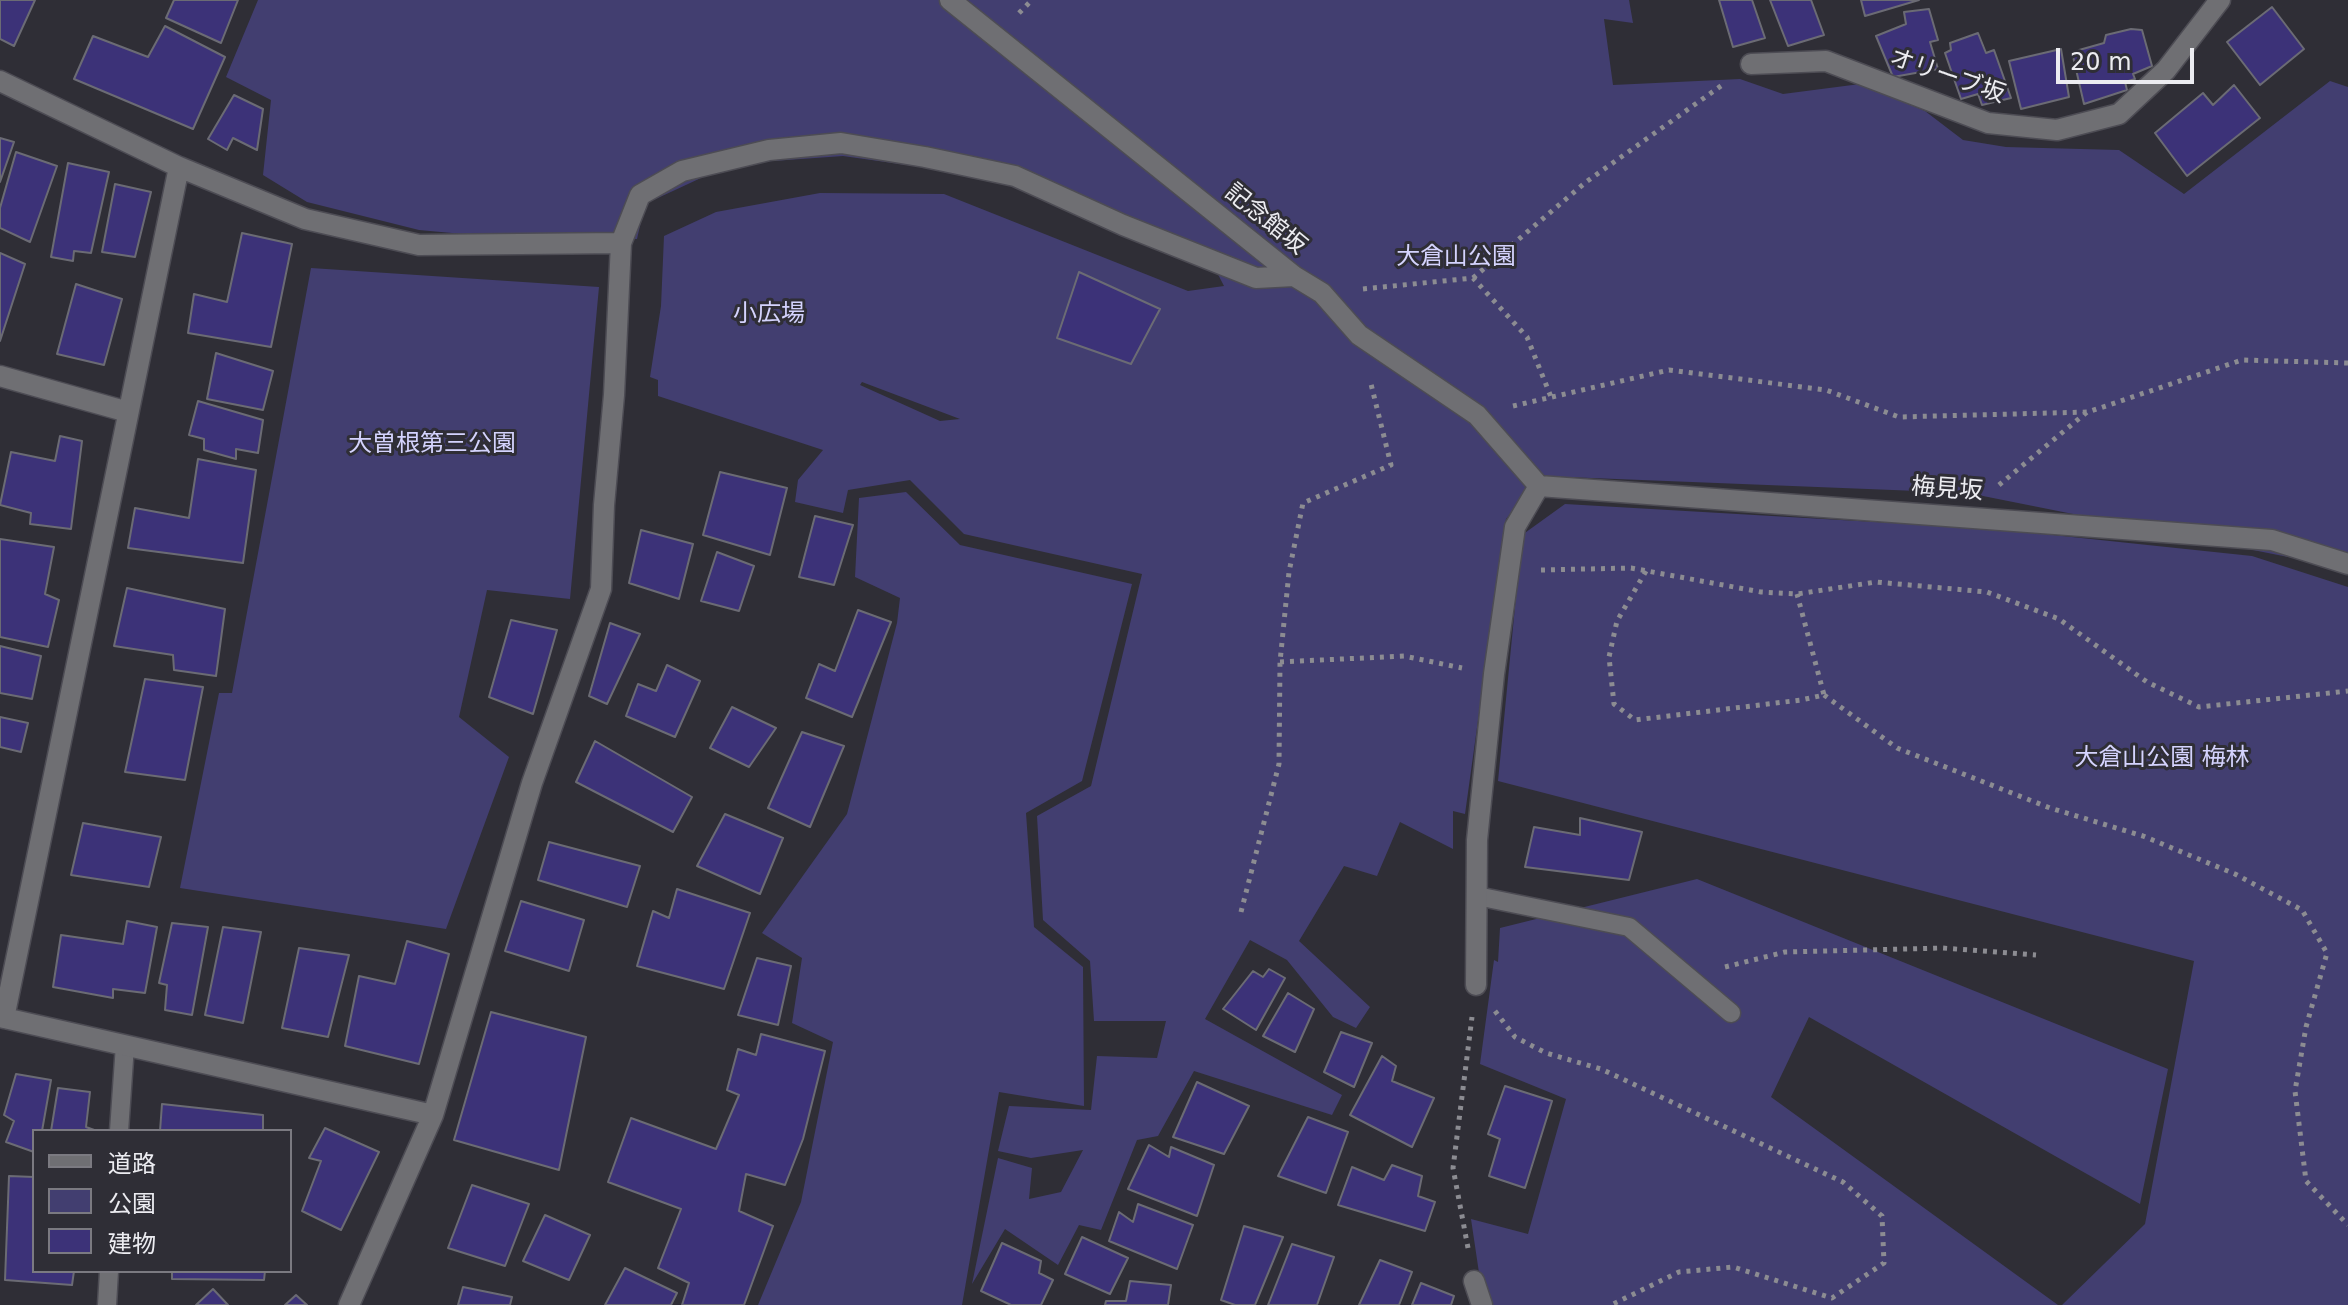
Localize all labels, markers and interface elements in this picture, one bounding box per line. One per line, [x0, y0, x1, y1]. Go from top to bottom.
scale bar [2060, 32, 2198, 82]
street label: オリーブ坂 [1886, 44, 2008, 110]
text: 20 m [2070, 48, 2132, 76]
street label: 記念館坂 [1219, 179, 1311, 261]
park label: 大倉山公園 [1396, 244, 1516, 272]
park label: 小広場 [733, 301, 805, 329]
park label: 大曽根第三公園 [348, 431, 516, 459]
street label: 梅見坂 [1910, 473, 1984, 507]
park label: 大倉山公園 梅林 [2074, 745, 2250, 773]
legend [32, 1129, 292, 1273]
text: 道路 [108, 1150, 156, 1178]
text: 公園 [108, 1190, 156, 1218]
text: 建物 [108, 1230, 156, 1258]

